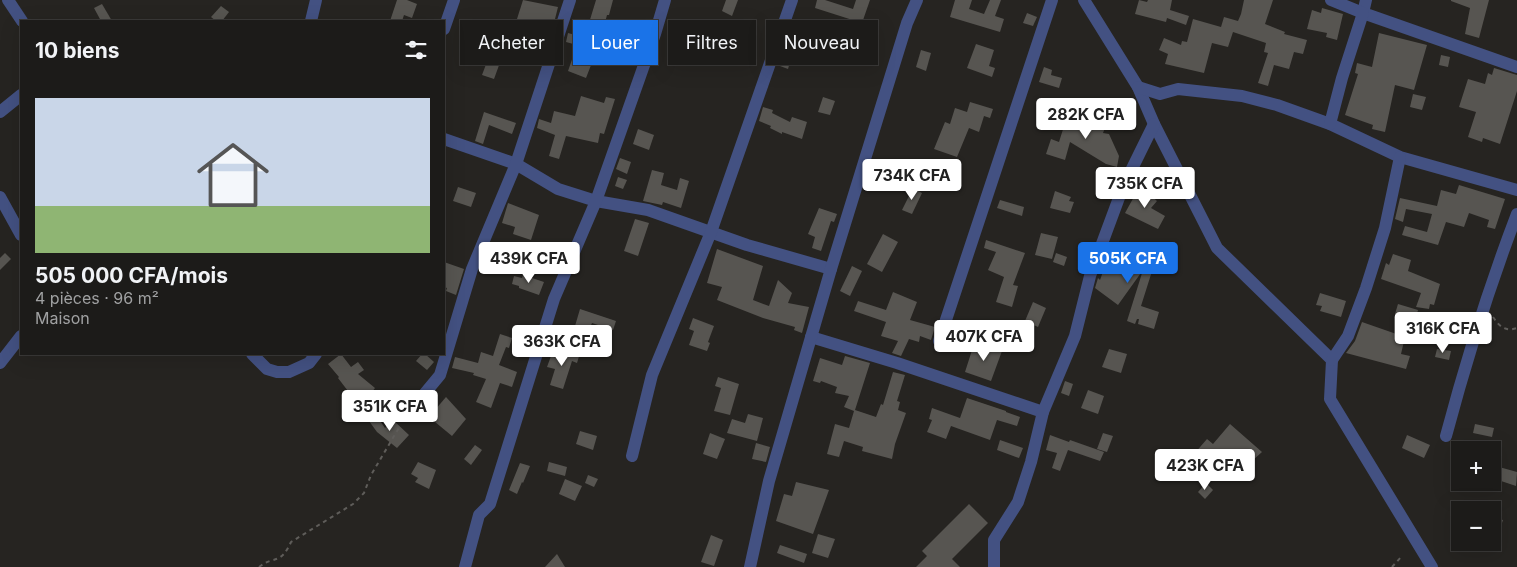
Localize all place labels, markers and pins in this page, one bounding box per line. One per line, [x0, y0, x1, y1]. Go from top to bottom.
pin: 282K CFA [1034, 98, 1138, 140]
pin: 734K CFA [860, 158, 964, 201]
pin: 735K CFA [1093, 166, 1197, 209]
pin: 439K CFA [477, 242, 581, 284]
pin: 505K CFA [1076, 242, 1180, 284]
pin: 316K CFA [1391, 312, 1495, 354]
pin: 407K CFA [932, 320, 1036, 362]
pin: 363K CFA [510, 324, 614, 367]
pin: 351K CFA [338, 390, 442, 432]
pin: 423K CFA [1153, 448, 1257, 491]

